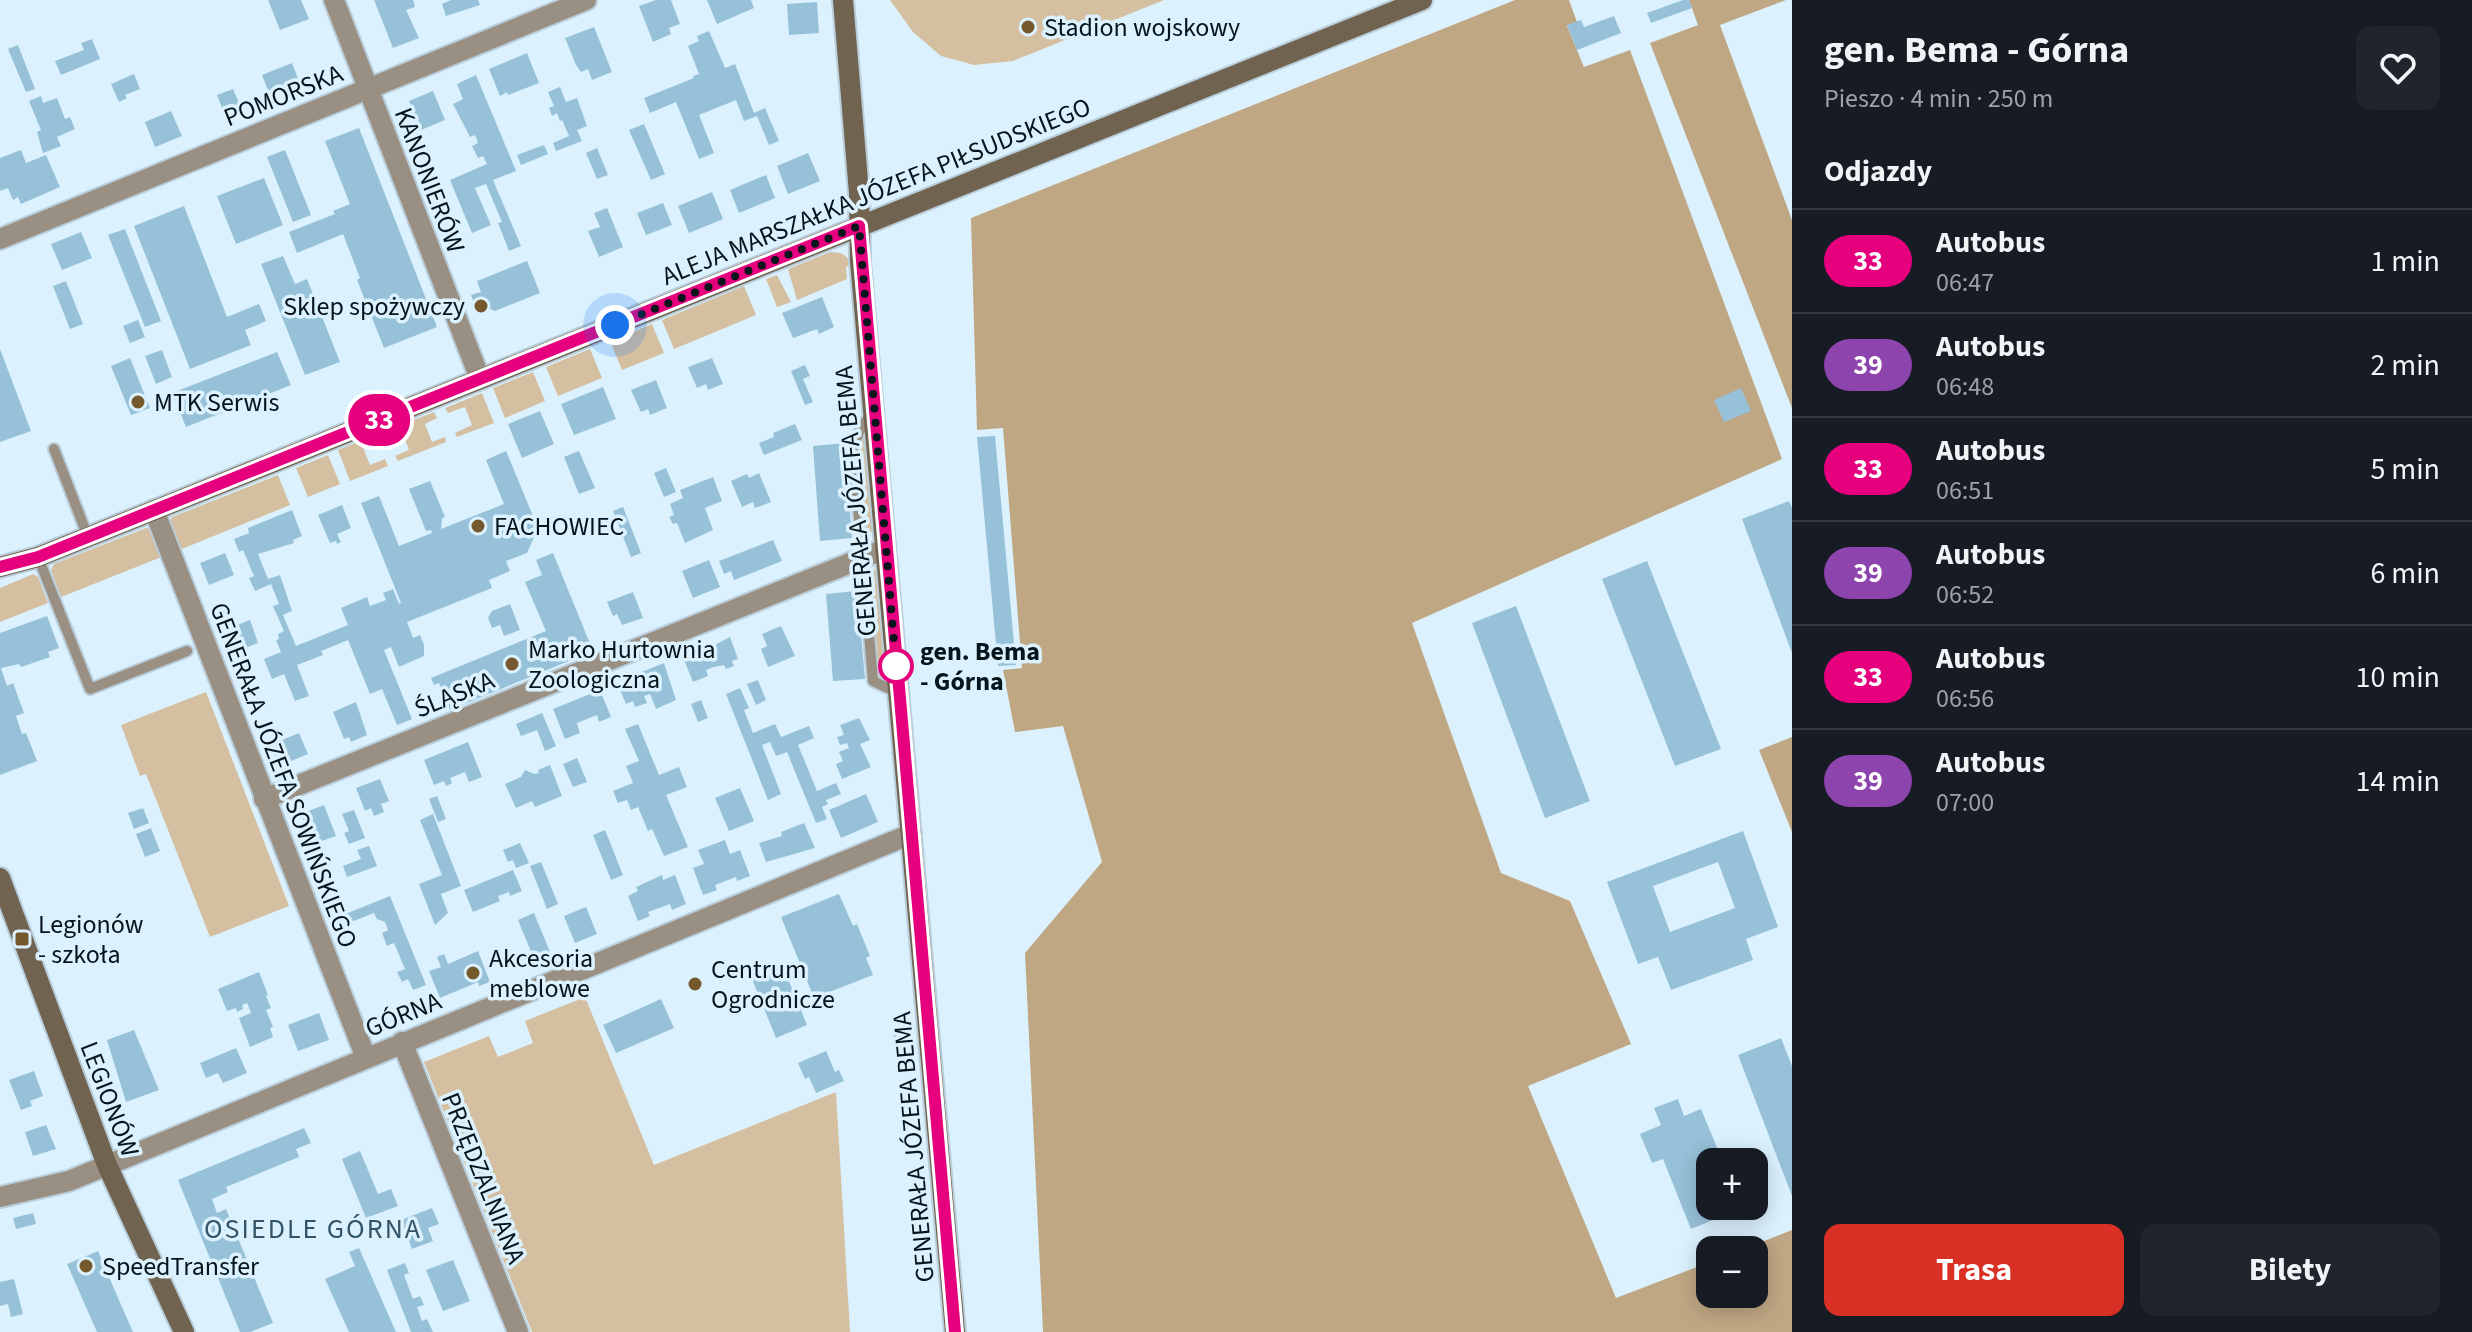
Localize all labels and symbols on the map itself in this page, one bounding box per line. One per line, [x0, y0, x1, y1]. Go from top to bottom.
place label: Stadion wojskowy [1044, 9, 1240, 46]
marker: Stadion wojskowy [1019, 18, 1037, 36]
street label: POMORSKA [218, 54, 349, 136]
street label: ALEJA MARSZAŁKA JÓZEFA PIŁSUDSKIEGO [656, 88, 1096, 295]
street label: KANONIERÓW [385, 102, 474, 258]
place label: Sklep spożywczy [283, 288, 465, 325]
marker: Sklep spożywczy [472, 297, 490, 315]
your location [595, 305, 635, 345]
street label: GENERAŁA JÓZEFA BEMA [825, 363, 886, 638]
place label: MTK Serwis [154, 384, 279, 421]
marker: MTK Serwis [129, 393, 147, 411]
line badge: 33 [343, 394, 415, 446]
place label: FACHOWIEC [494, 508, 624, 545]
marker: FACHOWIEC [469, 517, 487, 535]
street label: GENERAŁA JÓZEFA SOWIŃSKIEGO [200, 597, 367, 953]
place label: Marko Hurtownia Zoologiczna [528, 631, 716, 698]
place label: gen. Bema - Górna [920, 633, 1040, 700]
marker: gen. Bema - Górna [879, 649, 913, 683]
marker: Marko Hurtownia Zoologiczna [503, 655, 521, 673]
street label: ŚLĄSKA [409, 661, 501, 727]
place label: Legionów - szkoła [38, 906, 144, 973]
marker: Legionów - szkoła [13, 930, 31, 948]
place label: Akcesoria meblowe [489, 940, 593, 1007]
place label: Centrum Ogrodnicze [711, 951, 835, 1018]
marker: Akcesoria meblowe [464, 964, 482, 982]
marker: Centrum Ogrodnicze [686, 975, 704, 993]
street label: GÓRNA [360, 982, 448, 1046]
street label: GENERAŁA JÓZEFA BEMA [883, 1009, 944, 1284]
street label: LEGIONÓW [71, 1036, 148, 1162]
street label: PRZĘDZALNIANA [432, 1087, 535, 1270]
district label: OSIEDLE GÓRNA [204, 1209, 422, 1249]
place label: SpeedTransfer [102, 1248, 260, 1285]
marker: SpeedTransfer [77, 1257, 95, 1275]

